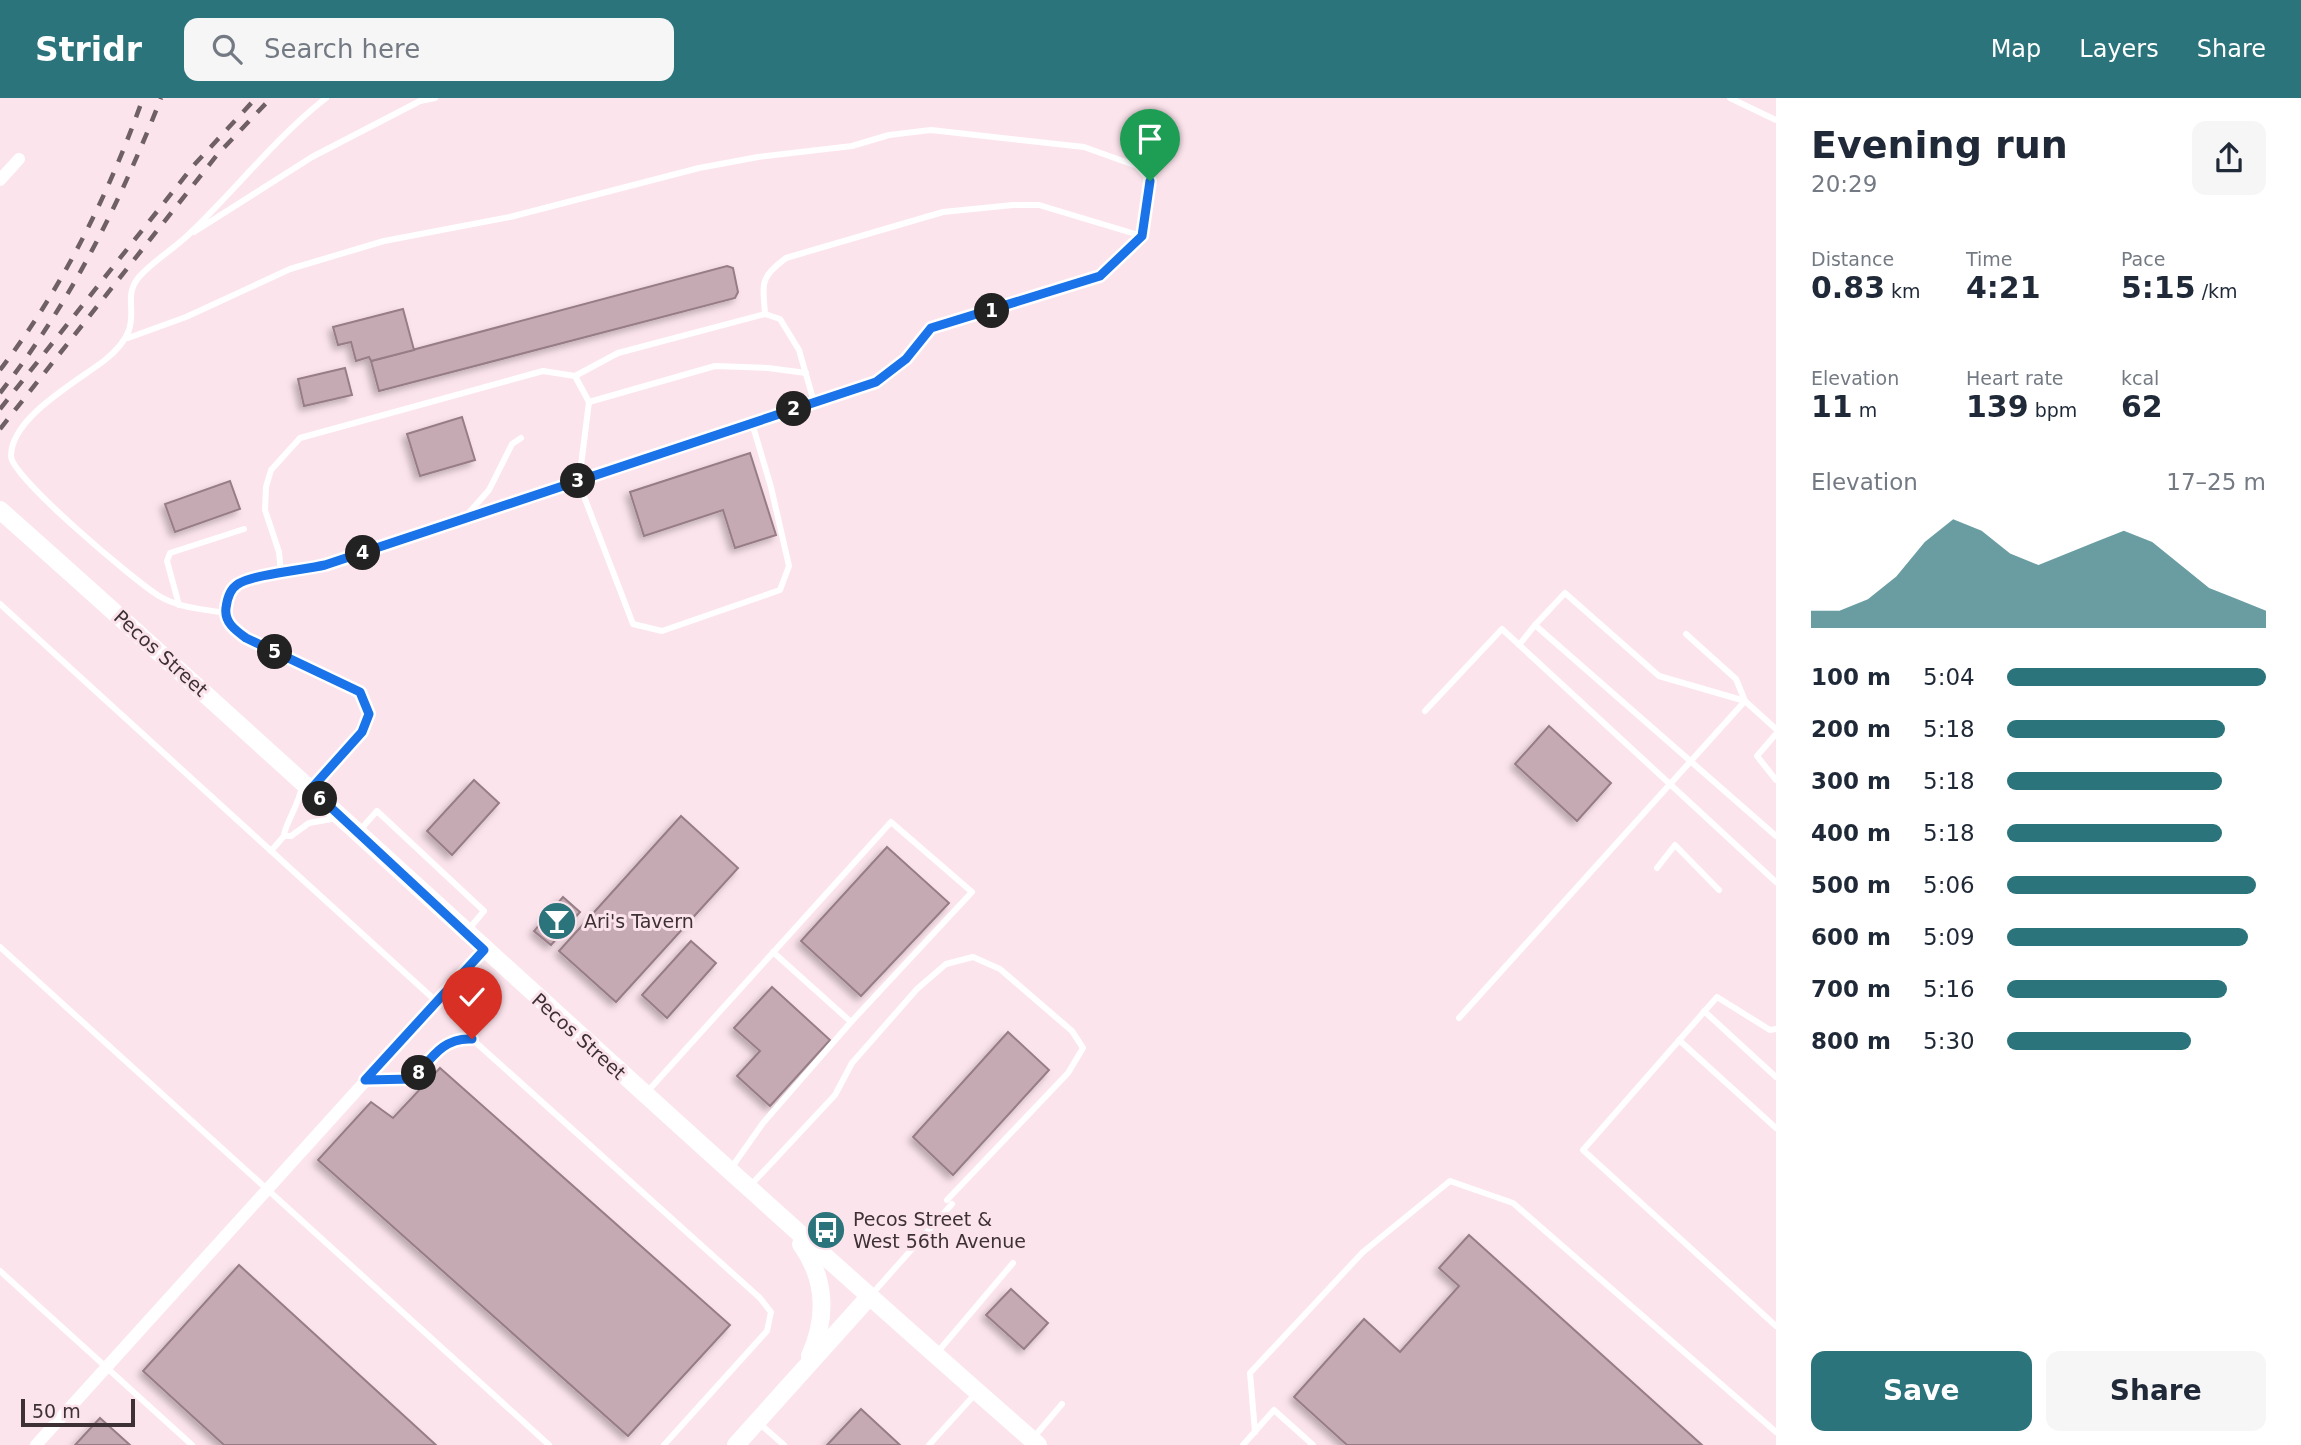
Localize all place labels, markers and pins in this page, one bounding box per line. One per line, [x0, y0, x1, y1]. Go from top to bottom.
pin [1120, 109, 1180, 181]
pin: 1 [974, 294, 1010, 328]
pin: 2 [776, 392, 812, 426]
pin: 3 [560, 464, 596, 498]
pin: 4 [346, 536, 380, 570]
pin: 5 [258, 634, 292, 670]
pin: 6 [302, 782, 338, 816]
bar icon: Ari's Tavern [536, 900, 578, 942]
place label: Ari's Tavern [584, 910, 694, 932]
pin [442, 967, 502, 1039]
pin: 8 [402, 1056, 436, 1090]
place label: Pecos Street & West 56th Avenue [853, 1208, 1026, 1252]
bus stop icon: Pecos Street & West 56th Avenue [805, 1209, 847, 1251]

